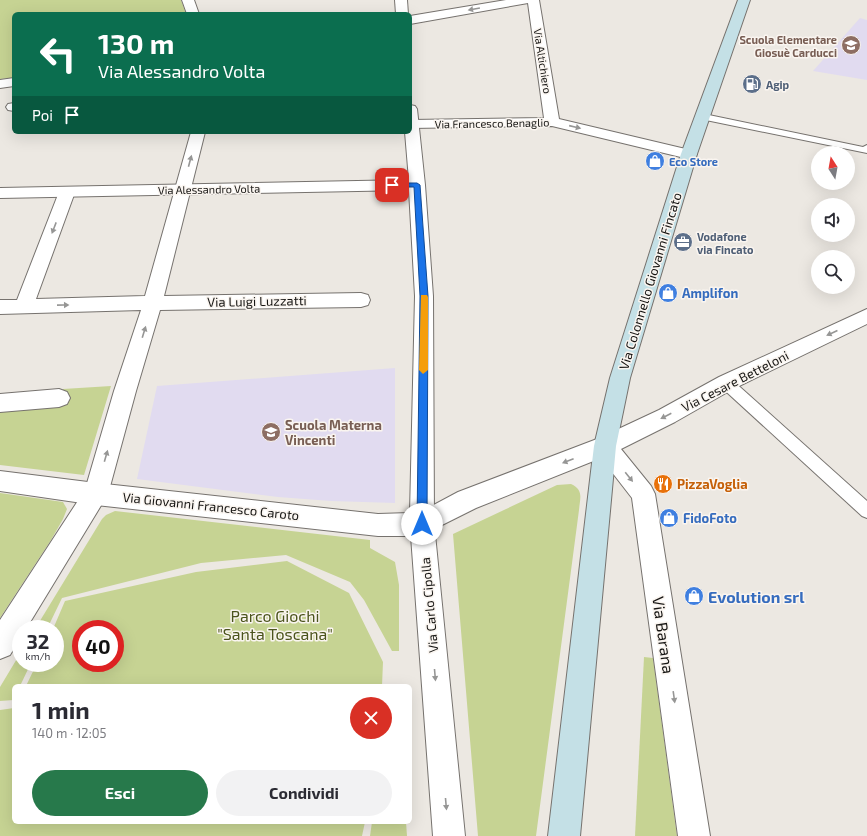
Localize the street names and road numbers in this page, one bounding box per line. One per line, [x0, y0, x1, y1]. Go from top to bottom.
street label: Via Altichiero [531, 28, 555, 94]
street label: Via Francesco Benaglio [434, 115, 550, 131]
street label: Via Alessandro Volta [158, 182, 260, 196]
street label: Via Colonnello Giovanni Fincato [615, 190, 685, 372]
street label: Via Luigi Luzzatti [207, 292, 307, 310]
street label: Via Cesare Betteloni [679, 347, 791, 415]
street label: Via Giovanni Francesco Caroto [122, 489, 300, 523]
street label: Via Carlo Cipolla [417, 557, 441, 653]
street label: Via Barana [649, 595, 679, 675]

